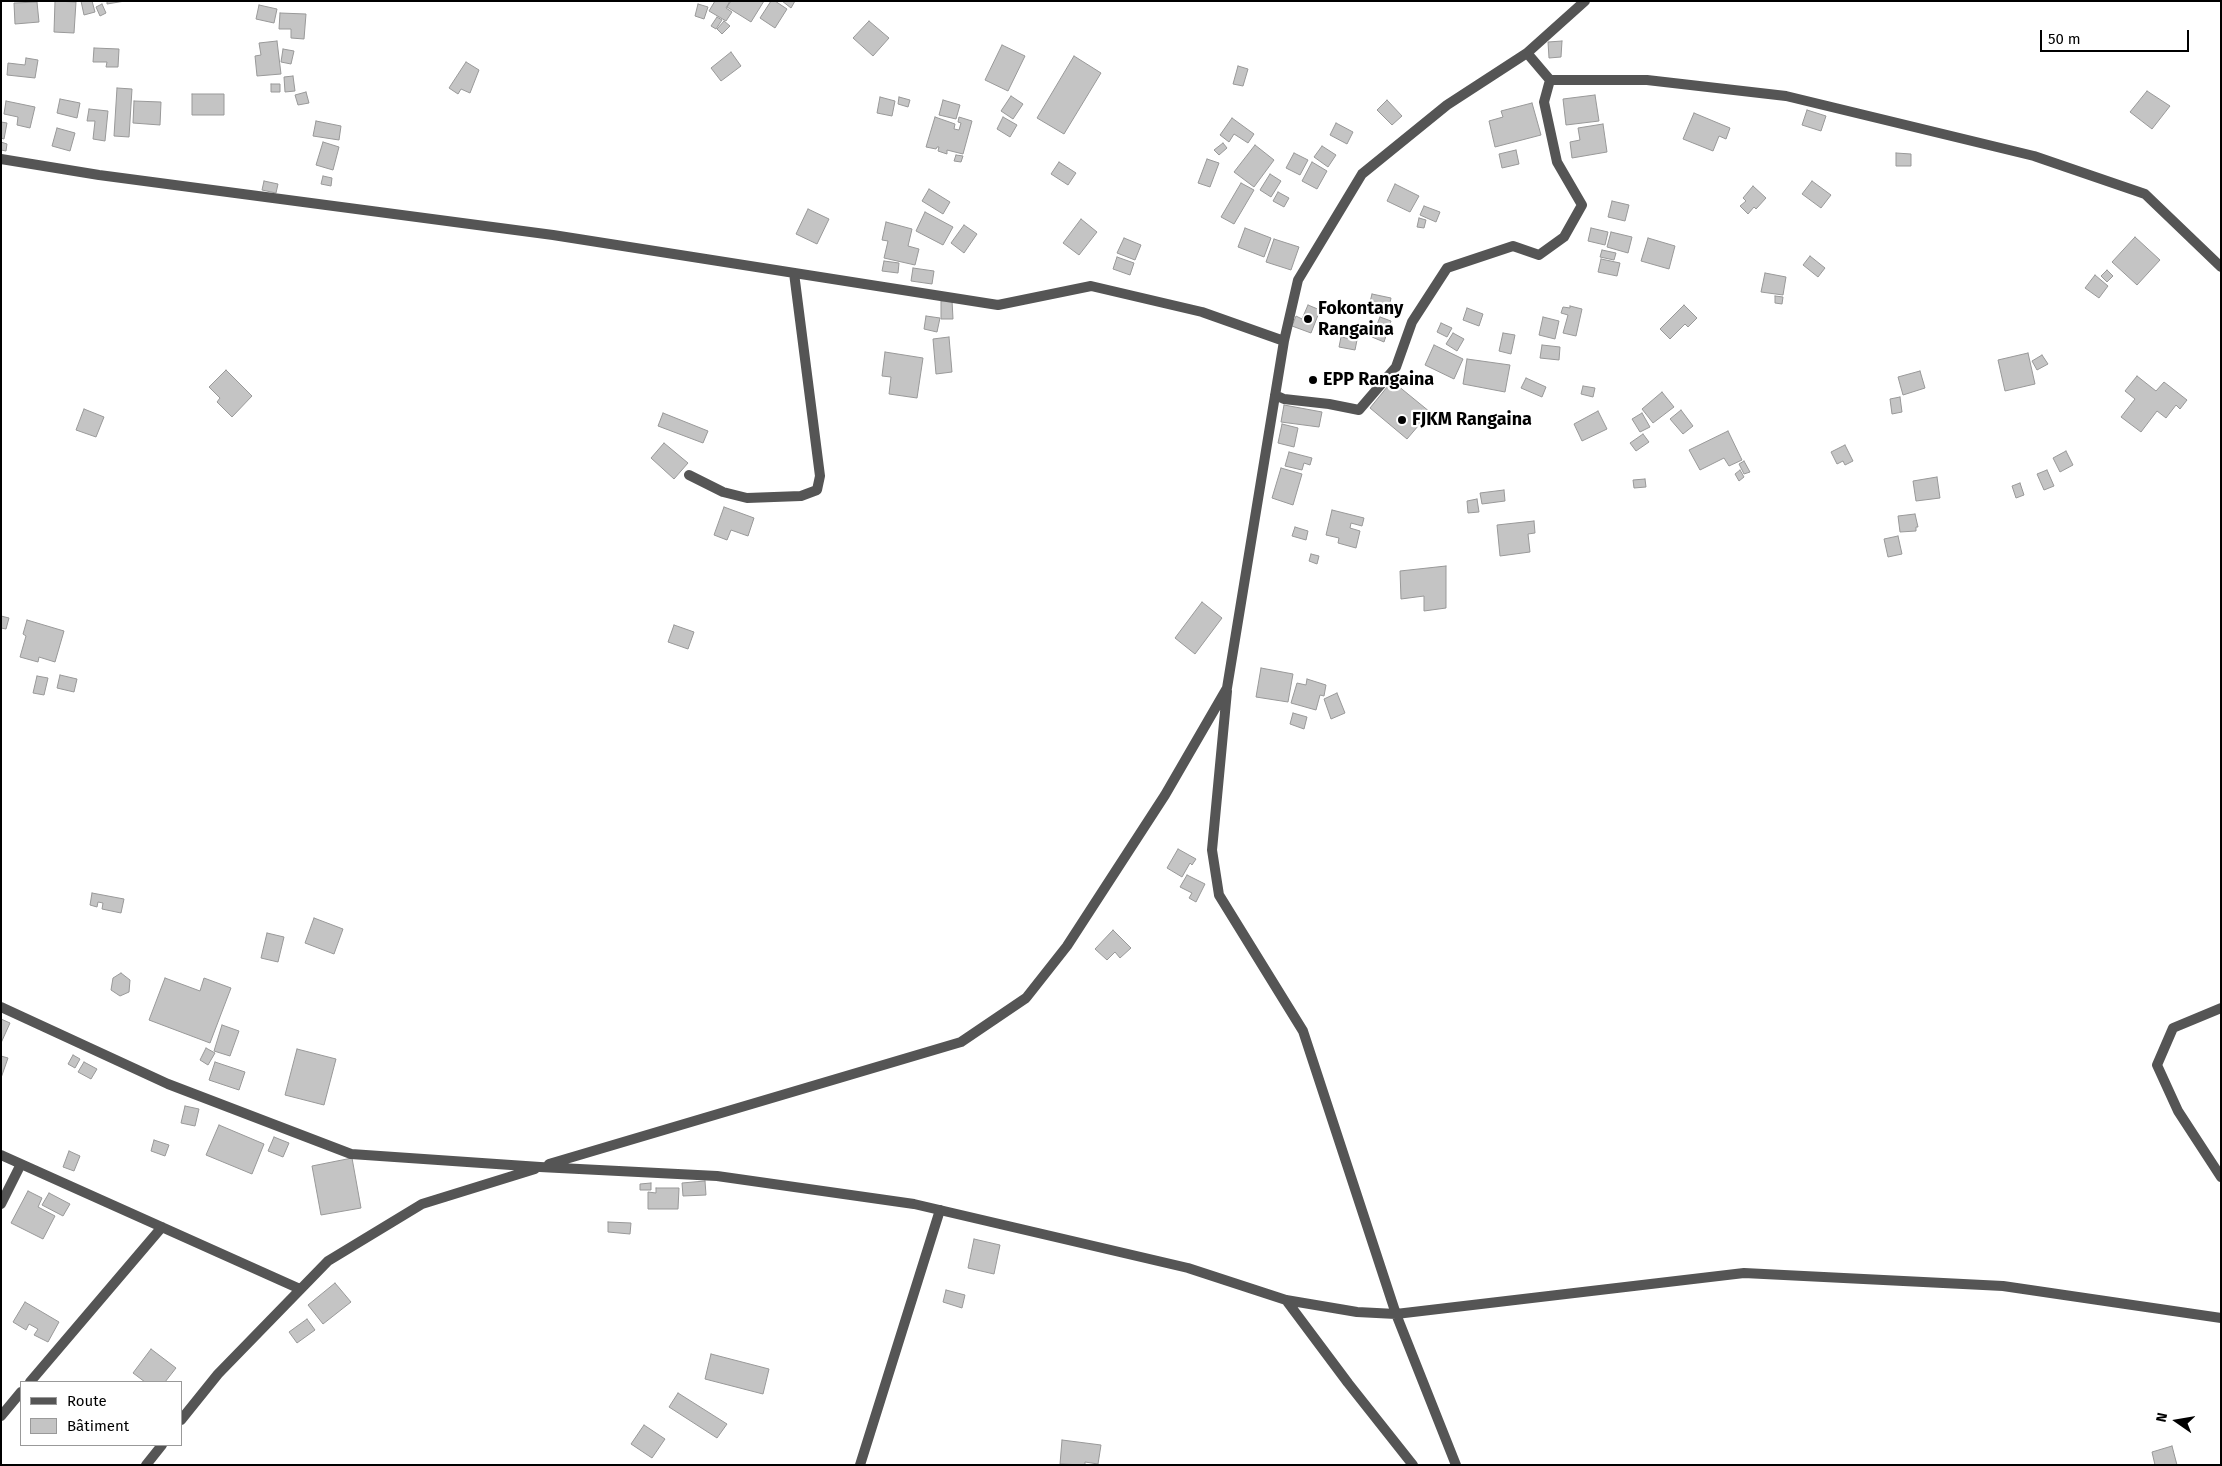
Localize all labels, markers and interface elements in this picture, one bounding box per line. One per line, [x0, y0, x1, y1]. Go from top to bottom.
scale bar [2042, 20, 2191, 52]
text: 50 m [2048, 30, 2081, 48]
place label: Fokontany Rangaina [1318, 298, 1403, 340]
marker: Fokontany Rangaina [1302, 313, 1314, 325]
place label: EPP Rangaina [1323, 369, 1434, 391]
marker: EPP Rangaina [1307, 374, 1319, 386]
place label: FJKM Rangaina [1412, 409, 1532, 431]
marker: FJKM Rangaina [1396, 414, 1408, 426]
legend [20, 1381, 182, 1446]
text: Route [67, 1392, 107, 1410]
north arrow [2152, 1396, 2202, 1446]
text: N [2153, 1411, 2171, 1424]
text: Bâtiment [67, 1417, 129, 1435]

